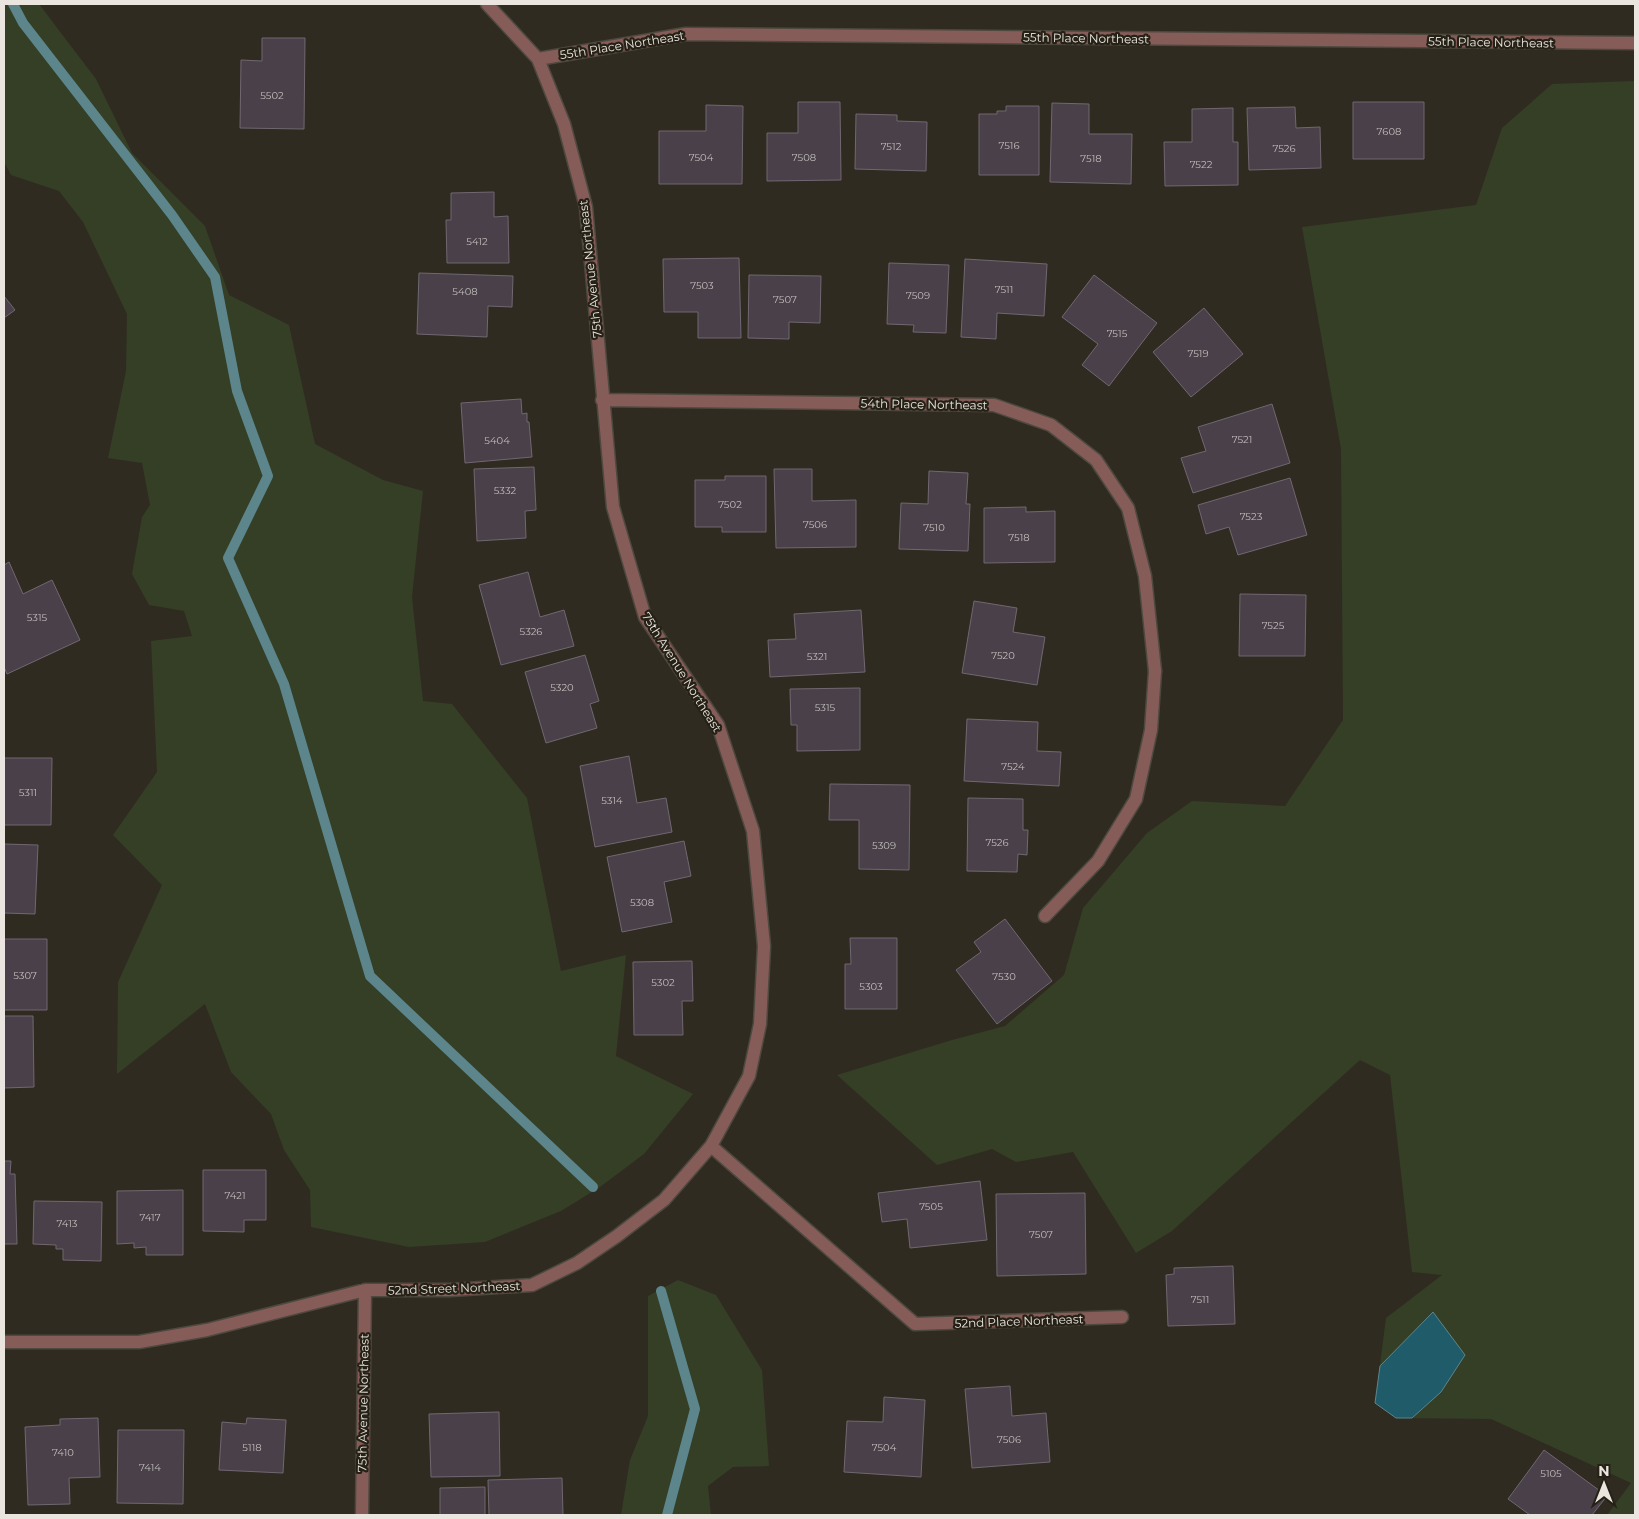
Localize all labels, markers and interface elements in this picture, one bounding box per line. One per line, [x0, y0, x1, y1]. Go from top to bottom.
street label: 55th Place Northeast [559, 28, 685, 62]
street label: 55th Place Northeast [1023, 29, 1149, 47]
street label: 55th Place Northeast [1428, 33, 1554, 51]
house number: 5502 [260, 89, 284, 102]
house number: 7608 [1377, 125, 1401, 138]
house number: 7516 [998, 139, 1020, 152]
house number: 7512 [881, 140, 902, 153]
house number: 7526 [1272, 142, 1296, 155]
house number: 7504 [689, 151, 714, 164]
house number: 7508 [792, 151, 816, 164]
house number: 7518 [1080, 152, 1102, 165]
house number: 7522 [1190, 158, 1213, 171]
street label: 75th Avenue Northeast [575, 199, 605, 339]
house number: 5412 [466, 235, 488, 248]
house number: 7503 [690, 279, 714, 292]
house number: 7511 [995, 283, 1013, 296]
house number: 5408 [452, 285, 478, 298]
house number: 7509 [906, 289, 930, 302]
house number: 7507 [773, 293, 797, 306]
house number: 7515 [1107, 327, 1128, 340]
house number: 7519 [1187, 347, 1209, 360]
street label: 54th Place Northeast [860, 395, 988, 413]
house number: 7521 [1232, 433, 1252, 446]
house number: 5404 [484, 434, 510, 447]
house number: 5332 [494, 484, 517, 497]
house number: 7502 [718, 498, 742, 511]
house number: 7523 [1240, 510, 1263, 523]
house number: 7506 [803, 518, 827, 531]
house number: 7510 [923, 521, 945, 534]
house number: 7518 [1008, 531, 1030, 544]
street label: 75th Avenue Northeast [639, 609, 725, 735]
house number: 5315 [27, 611, 48, 624]
house number: 7525 [1262, 619, 1285, 632]
house number: 5326 [520, 625, 542, 638]
house number: 7520 [991, 649, 1015, 662]
house number: 5321 [807, 650, 827, 663]
house number: 5320 [550, 681, 574, 694]
house number: 5315 [815, 701, 836, 714]
house number: 7524 [1001, 760, 1025, 773]
house number: 5311 [19, 786, 37, 799]
house number: 5314 [601, 794, 623, 807]
house number: 7526 [985, 836, 1009, 849]
house number: 5309 [872, 839, 896, 852]
house number: 5308 [630, 896, 654, 909]
house number: 5307 [13, 969, 37, 982]
house number: 7530 [992, 970, 1016, 983]
house number: 5302 [651, 976, 675, 989]
house number: 5303 [859, 980, 883, 993]
house number: 7421 [224, 1189, 246, 1202]
house number: 7505 [919, 1200, 943, 1213]
house number: 7417 [139, 1211, 161, 1224]
house number: 7413 [57, 1217, 78, 1230]
house number: 7507 [1029, 1228, 1053, 1241]
street label: 52nd Street Northeast [388, 1278, 521, 1298]
house number: 7511 [1191, 1293, 1209, 1306]
street label: 52nd Place Northeast [954, 1311, 1084, 1331]
street label: 75th Avenue Northeast [354, 1334, 372, 1472]
house number: 7506 [997, 1433, 1021, 1446]
house number: 5118 [242, 1441, 262, 1454]
house number: 7504 [872, 1441, 897, 1454]
house number: 7410 [52, 1446, 74, 1459]
north arrow [1579, 1459, 1629, 1509]
house number: 7414 [139, 1461, 161, 1474]
text: N [1598, 1462, 1610, 1480]
house number: 5105 [1540, 1467, 1562, 1480]

